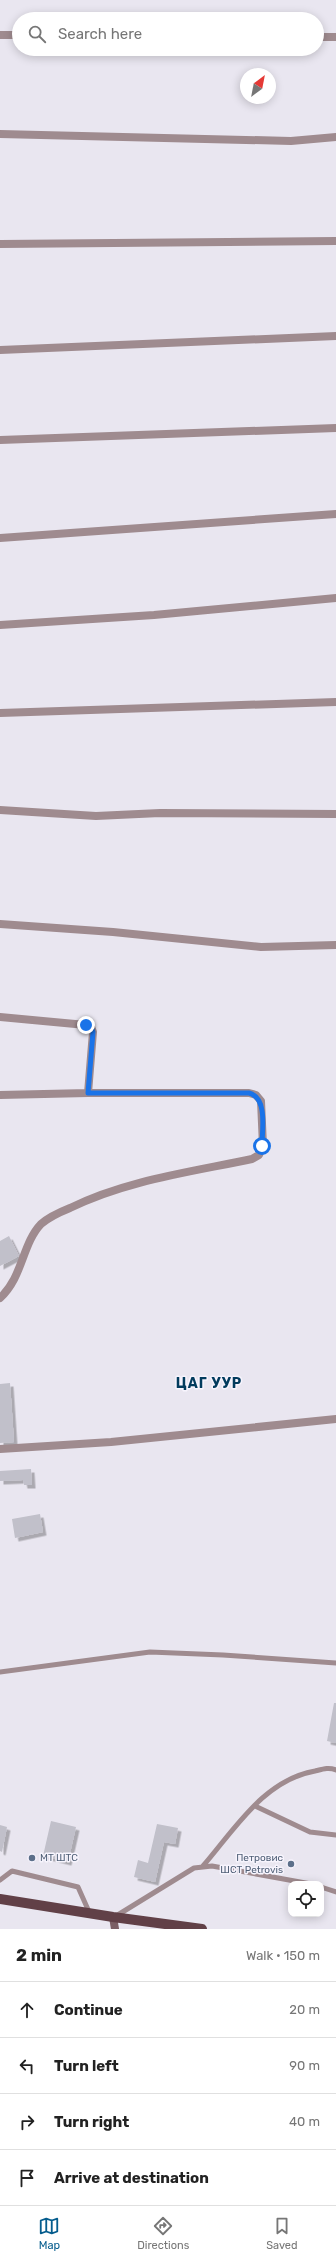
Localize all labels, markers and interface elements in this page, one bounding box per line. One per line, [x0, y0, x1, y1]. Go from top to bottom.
search box [12, 12, 324, 56]
icon: search [26, 23, 48, 45]
text: Search here [58, 25, 142, 43]
north arrow [240, 68, 276, 104]
route end [77, 1016, 95, 1034]
route start [253, 1137, 271, 1155]
district label: ЦАГ УУР [176, 1375, 242, 1392]
place label: MT ШТС [40, 1852, 78, 1864]
place label: Петровис ШСТ Petrovis [220, 1852, 283, 1876]
marker: MT ШТС [27, 1853, 37, 1863]
marker: Петровис ШСТ Petrovis [286, 1859, 296, 1869]
map controls [288, 1881, 324, 1917]
button: locate [288, 1881, 324, 1917]
text: 2 min [16, 1945, 62, 1965]
text: Walk · 150 m [246, 1948, 320, 1963]
icon: ahead [16, 1999, 38, 2021]
text: Continue [54, 2001, 123, 2019]
text: 20 m [289, 2002, 320, 2017]
icon: left [16, 2055, 38, 2077]
text: Turn left [54, 2057, 119, 2075]
text: 90 m [289, 2058, 320, 2073]
icon: right [16, 2111, 38, 2133]
text: Turn right [54, 2113, 129, 2131]
text: 40 m [289, 2114, 320, 2129]
icon: arrive [16, 2167, 38, 2189]
text: Arrive at destination [54, 2169, 209, 2187]
tab: Map [38, 2215, 60, 2252]
tab: Directions [137, 2215, 189, 2252]
tab: Saved [266, 2215, 298, 2252]

